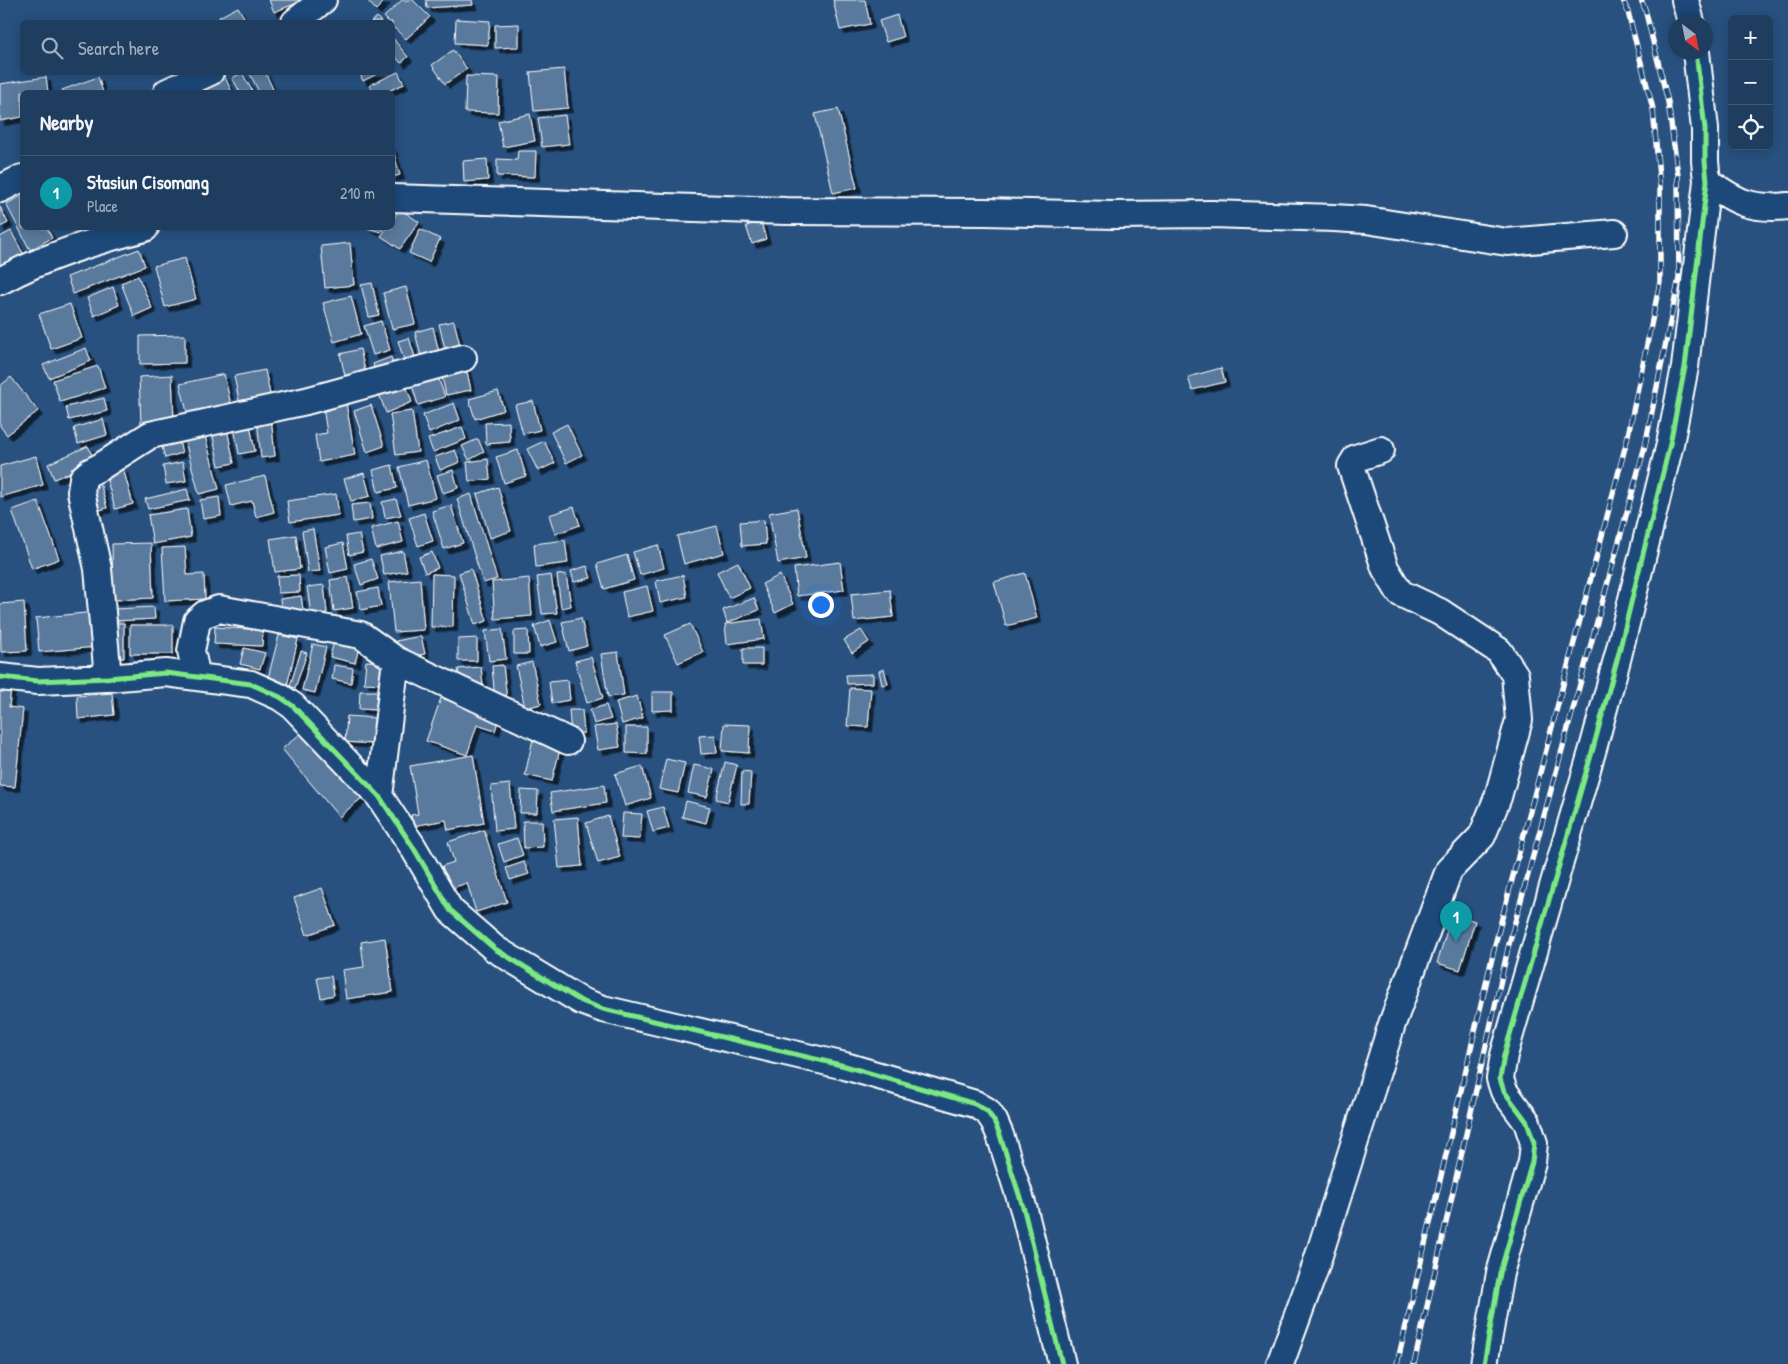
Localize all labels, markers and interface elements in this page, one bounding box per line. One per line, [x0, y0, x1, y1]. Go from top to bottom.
north arrow [1668, 15, 1713, 60]
map controls [1728, 15, 1773, 150]
button: + [1728, 15, 1773, 60]
search box [20, 20, 395, 75]
icon: search [38, 34, 66, 62]
text: Search here [78, 35, 159, 61]
button: − [1728, 60, 1773, 105]
button: locate [1728, 105, 1773, 150]
text: Nearby [40, 108, 93, 137]
text: Stasiun Cisomang [87, 169, 209, 195]
text: 1 [53, 182, 59, 204]
text: 210 m [340, 182, 375, 204]
text: Place [87, 195, 118, 217]
your location [808, 592, 834, 618]
pin: 1 [1440, 901, 1472, 942]

